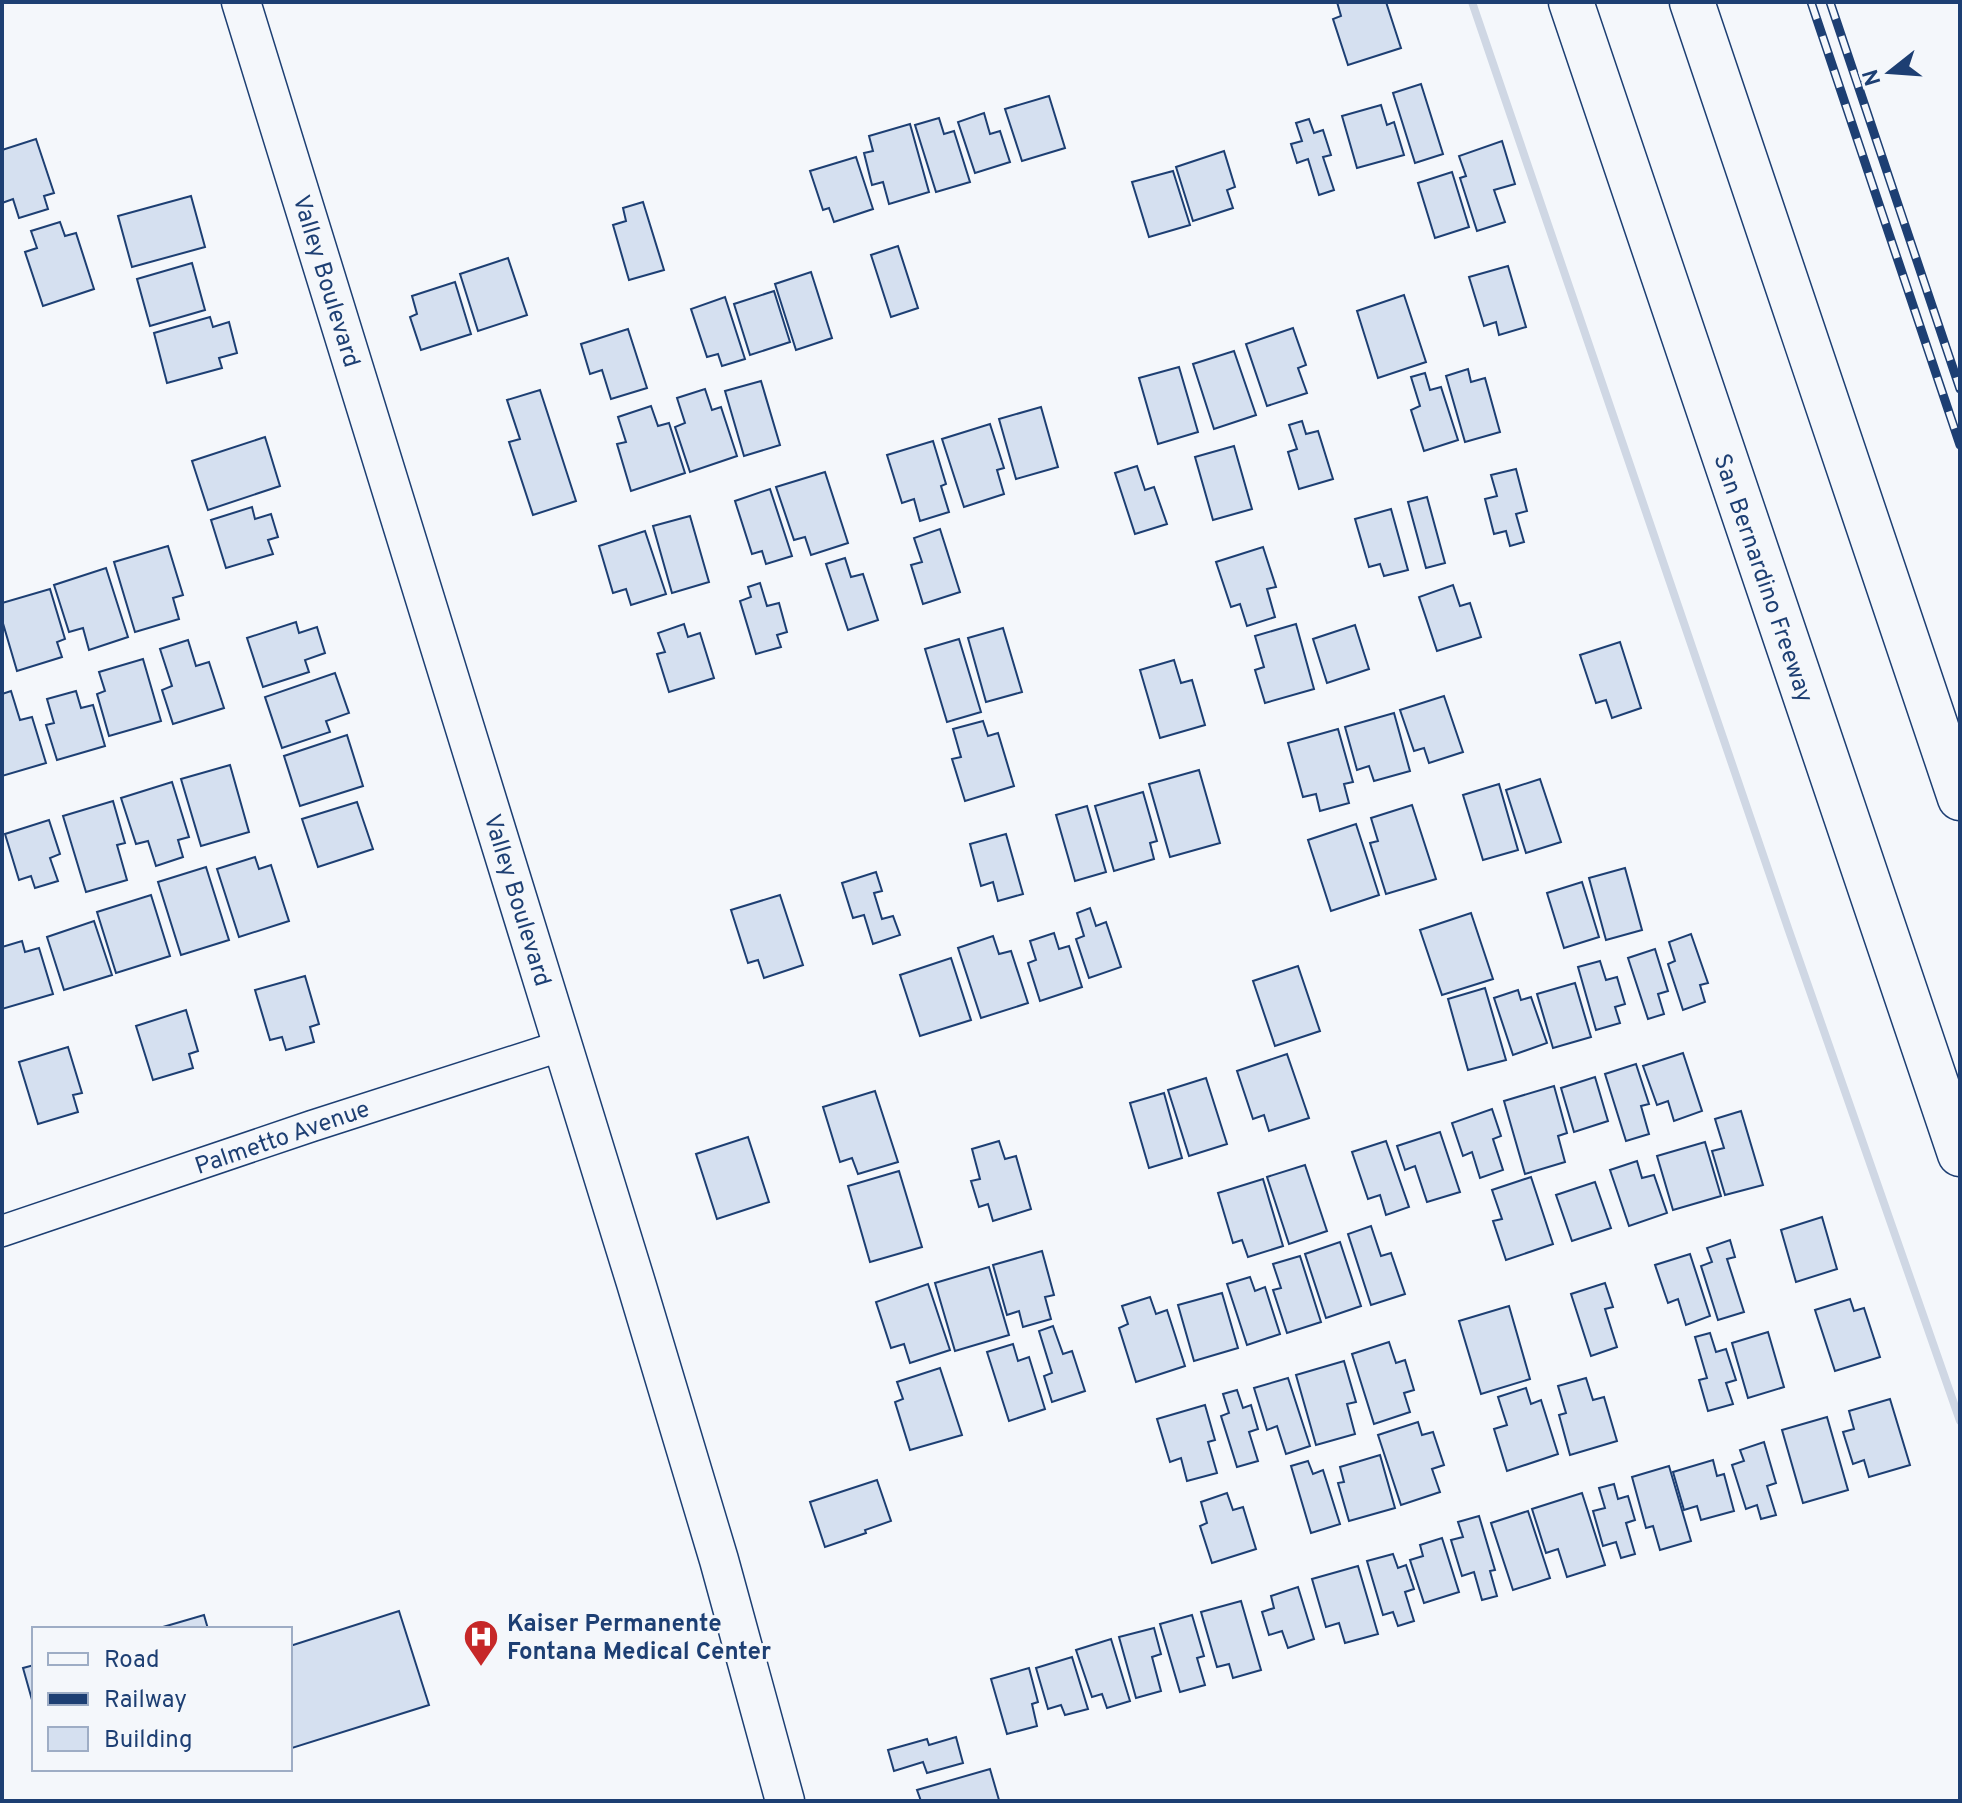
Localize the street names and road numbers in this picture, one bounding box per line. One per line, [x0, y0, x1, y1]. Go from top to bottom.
street label: Valley Boulevard [285, 192, 366, 371]
street label: San Bernardino Freeway [1705, 450, 1819, 707]
street label: Valley Boulevard [476, 811, 557, 990]
street label: Palmetto Avenue [191, 1095, 374, 1183]

